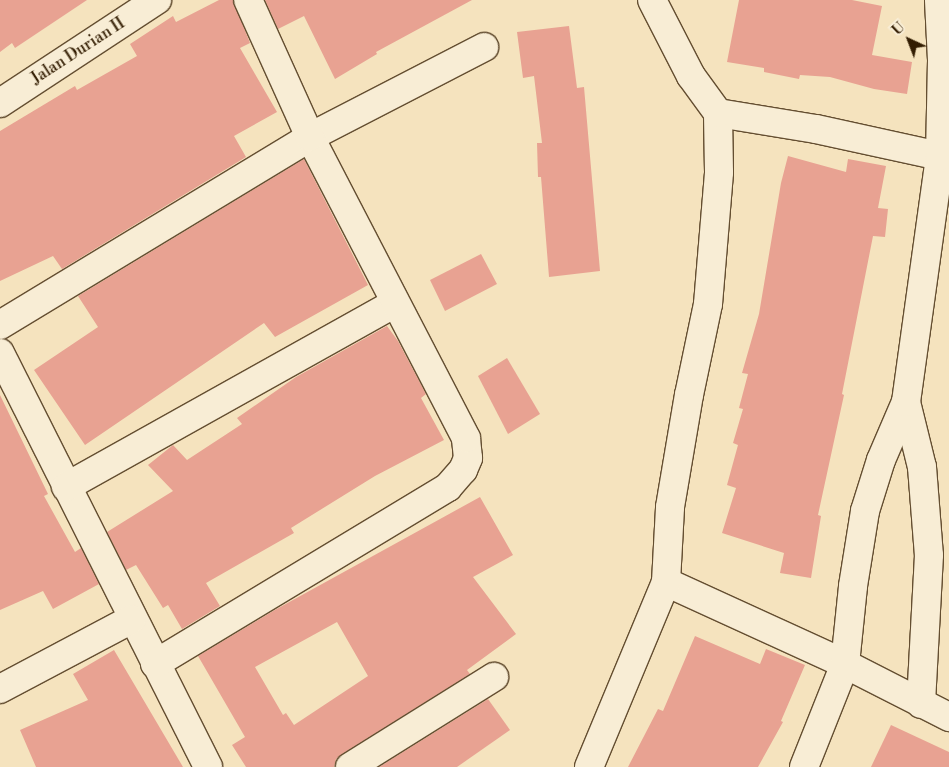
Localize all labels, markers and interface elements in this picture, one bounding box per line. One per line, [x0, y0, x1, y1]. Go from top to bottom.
street label: Jalan Durian II [28, 14, 128, 88]
north arrow [884, 15, 934, 65]
text: U [889, 19, 909, 39]

